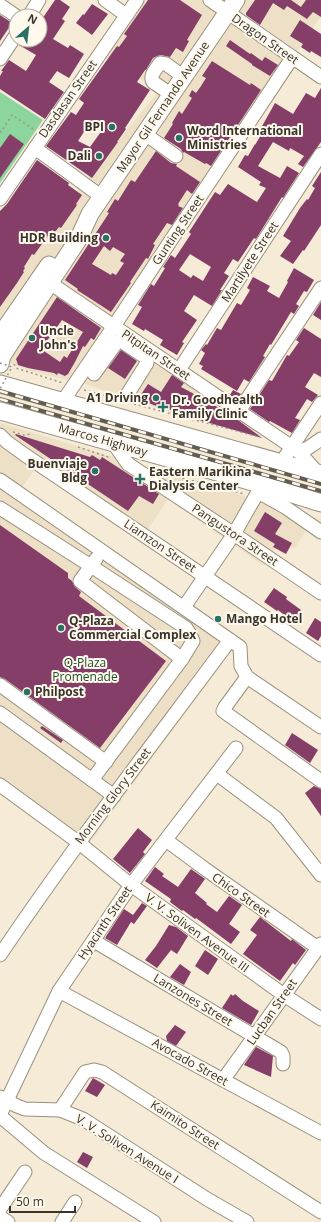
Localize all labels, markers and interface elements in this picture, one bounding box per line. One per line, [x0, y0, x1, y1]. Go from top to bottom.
north arrow [8, 8, 48, 48]
street label: Dragon Street [228, 9, 302, 68]
text: N [25, 10, 40, 27]
street label: Mayor Gil Fernando Avenue [112, 37, 213, 176]
street label: Dasdasan Street [34, 56, 101, 141]
place label: BPI [84, 118, 104, 135]
marker: BPI [107, 122, 117, 132]
place label: Word International Ministries [187, 122, 302, 153]
marker: Word International Ministries [174, 133, 184, 143]
place label: Dali [68, 147, 91, 164]
marker: Dali [94, 151, 104, 161]
street label: Gunting Street [148, 191, 207, 268]
street label: Martilyete Street [217, 218, 282, 305]
place label: HDR Building [20, 229, 98, 246]
marker: HDR Building [101, 233, 111, 243]
place label: Uncle John's [39, 322, 76, 353]
street label: Pitpitan Street [118, 325, 194, 384]
marker: Uncle John's [27, 333, 37, 343]
place label: A1 Driving [87, 389, 148, 406]
place label: Dr. Goodhealth Family Clinic [172, 391, 263, 422]
marker: A1 Driving [151, 393, 161, 403]
marker: Dr. Goodhealth Family Clinic [157, 401, 169, 413]
street label: Marcos Highway [57, 419, 151, 461]
place label: Buenviaje Bldg [28, 455, 87, 486]
place label: Eastern Marikina Dialysis Center [149, 463, 252, 494]
marker: Buenviaje Bldg [90, 466, 100, 476]
marker: Eastern Marikina Dialysis Center [134, 473, 146, 485]
street label: Pangustora Street [189, 499, 282, 570]
street label: Liamzon Street [121, 515, 200, 576]
place label: Mango Hotel [226, 610, 302, 627]
place label: Q-Plaza Commercial Complex [69, 612, 196, 643]
marker: Mango Hotel [213, 614, 223, 624]
marker: Q-Plaza Commercial Complex [56, 623, 66, 633]
park label: Q-Plaza Promenade [52, 654, 118, 685]
place label: Philpost [35, 683, 84, 700]
marker: Philpost [22, 687, 32, 697]
street label: Morning Glory Street [71, 744, 155, 847]
street label: Chico Street [209, 868, 274, 921]
street label: Hyacinth Street [74, 882, 136, 963]
street label: V. V. Soliven Avenue III [142, 889, 253, 976]
street label: Lanzones Street [150, 969, 236, 1030]
street label: Lucban Street [242, 975, 301, 1048]
street label: Avocado Street [149, 1034, 231, 1089]
street label: Kaimito Street [147, 1096, 223, 1153]
street label: V. V. Soliven Avenue I [73, 1110, 182, 1187]
scale bar [10, 1188, 75, 1214]
text: 50 m [16, 1193, 44, 1210]

